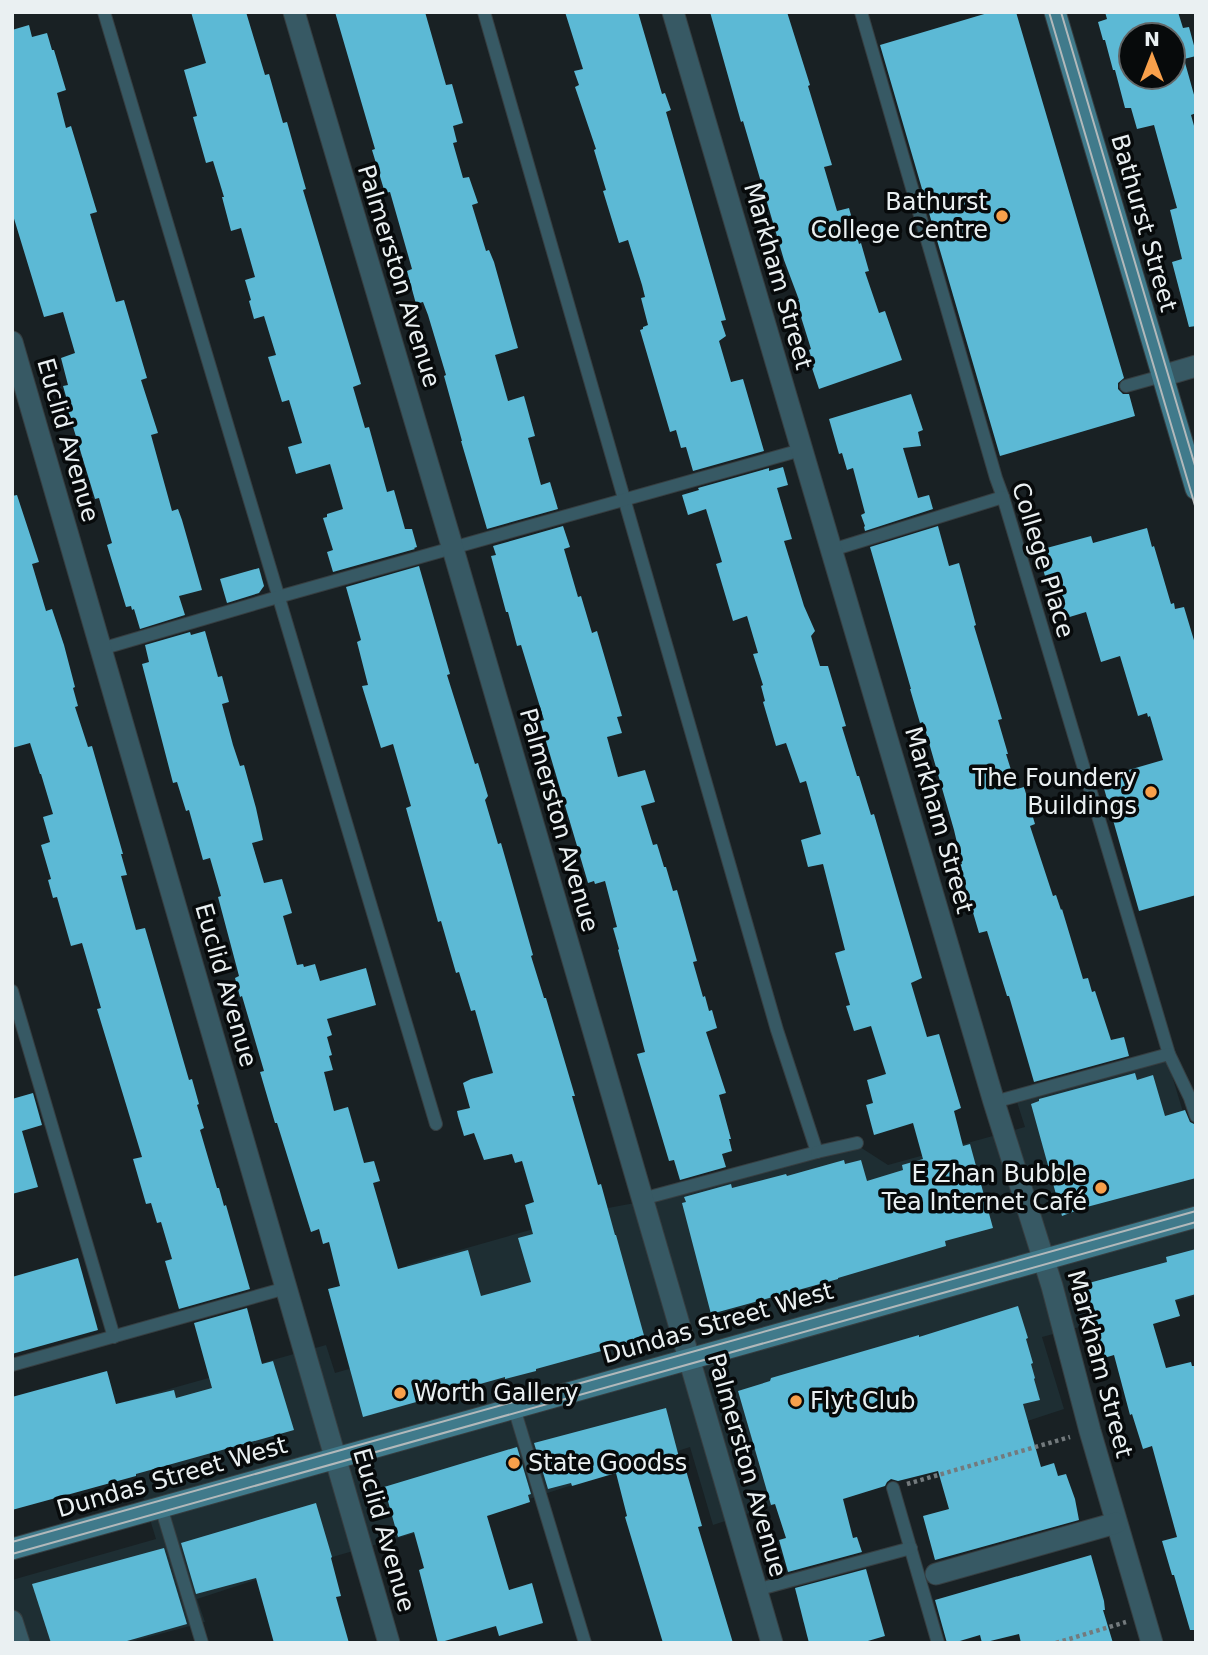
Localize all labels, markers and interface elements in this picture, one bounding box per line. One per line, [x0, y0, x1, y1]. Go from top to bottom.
north arrow [1117, 21, 1187, 91]
text: N [1144, 28, 1160, 50]
street label: Bathurst Street [1105, 131, 1183, 315]
street label: Palmerston Avenue [352, 161, 446, 391]
street label: Markham Street [738, 179, 818, 373]
place label: Bathurst College Centre [811, 188, 988, 244]
marker: Bathurst College Centre [994, 208, 1010, 224]
street label: Euclid Avenue [31, 355, 105, 525]
street label: College Place [1006, 479, 1080, 641]
street label: Palmerston Avenue [514, 705, 604, 935]
street label: Markham Street [899, 723, 979, 917]
place label: The Foundery Buildings [972, 764, 1137, 820]
marker: The Foundery Buildings [1143, 784, 1159, 800]
street label: Euclid Avenue [189, 900, 263, 1070]
place label: E Zhan Bubble Tea Internet Café [881, 1160, 1087, 1216]
marker: E Zhan Bubble Tea Internet Café [1093, 1180, 1109, 1196]
street label: Markham Street [1061, 1267, 1139, 1461]
street label: Dundas Street West [599, 1277, 837, 1369]
street label: Palmerston Avenue [702, 1350, 792, 1580]
place label: Worth Gallery [414, 1379, 579, 1407]
marker: Worth Gallery [392, 1385, 408, 1401]
place label: Flyt Club [810, 1387, 916, 1415]
marker: Flyt Club [788, 1393, 804, 1409]
street label: Dundas Street West [53, 1431, 291, 1523]
street label: Euclid Avenue [347, 1445, 421, 1615]
place label: State Goodss [528, 1449, 687, 1477]
marker: State Goodss [506, 1455, 522, 1471]

